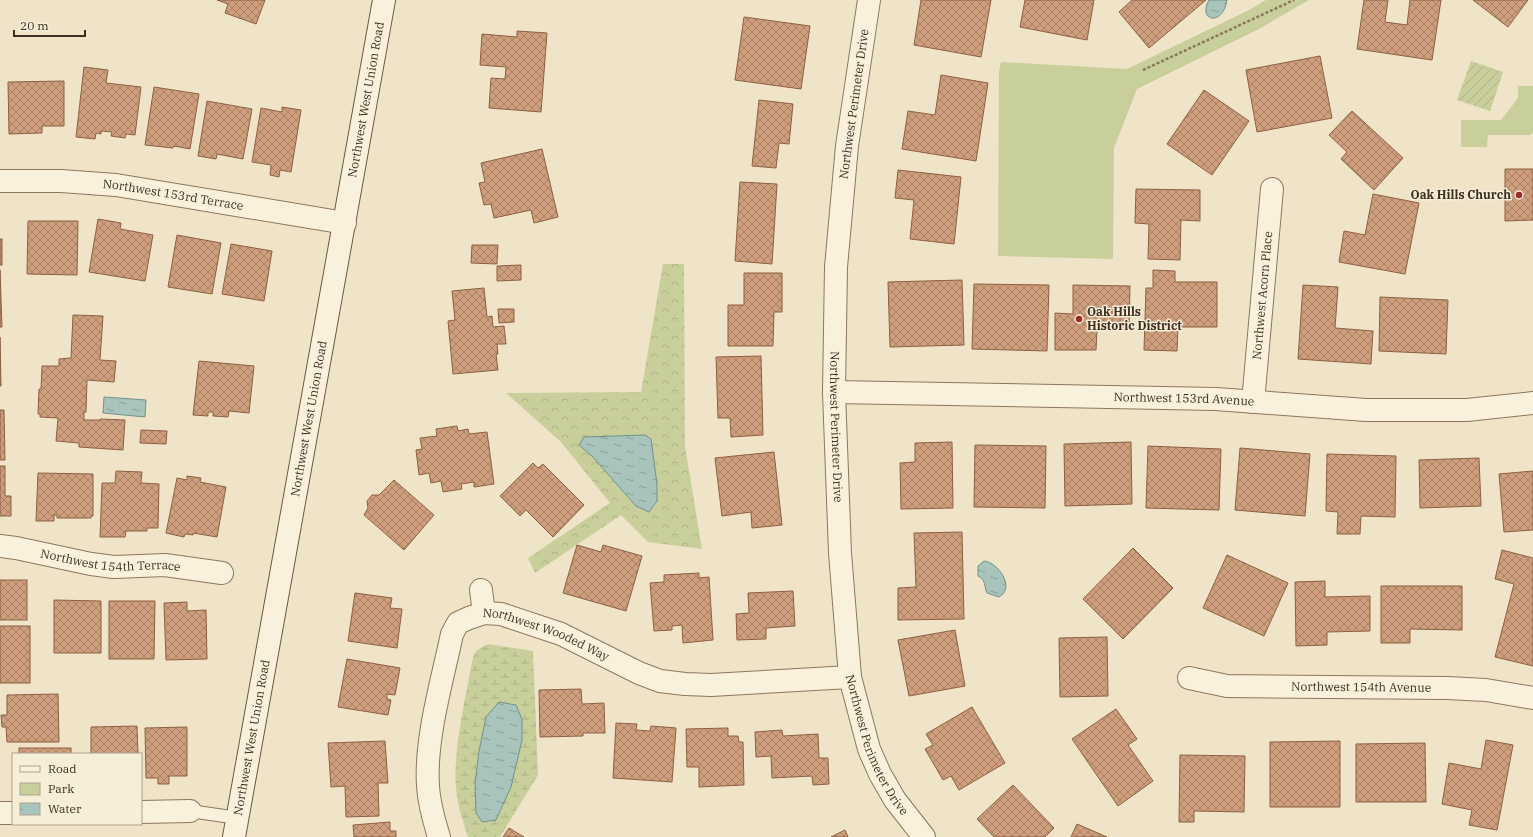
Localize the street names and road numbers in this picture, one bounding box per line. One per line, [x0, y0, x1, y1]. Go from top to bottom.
street label: Northwest West Union Road [344, 20, 387, 179]
street label: Northwest Perimeter Drive [836, 28, 871, 180]
street label: Northwest 153rd Terrace [102, 176, 244, 213]
street label: Northwest Acorn Place [1249, 231, 1275, 360]
street label: Northwest West Union Road [287, 339, 330, 498]
street label: Northwest Perimeter Drive [827, 351, 846, 503]
street label: Northwest 153rd Avenue [1113, 389, 1255, 409]
street label: Northwest 154th Terrace [39, 545, 182, 574]
street label: Northwest Wooded Way [482, 605, 612, 664]
street label: Northwest West Union Road [230, 658, 273, 817]
street label: Northwest Perimeter Drive [843, 673, 912, 818]
street label: Northwest 154th Avenue [1291, 679, 1431, 695]

